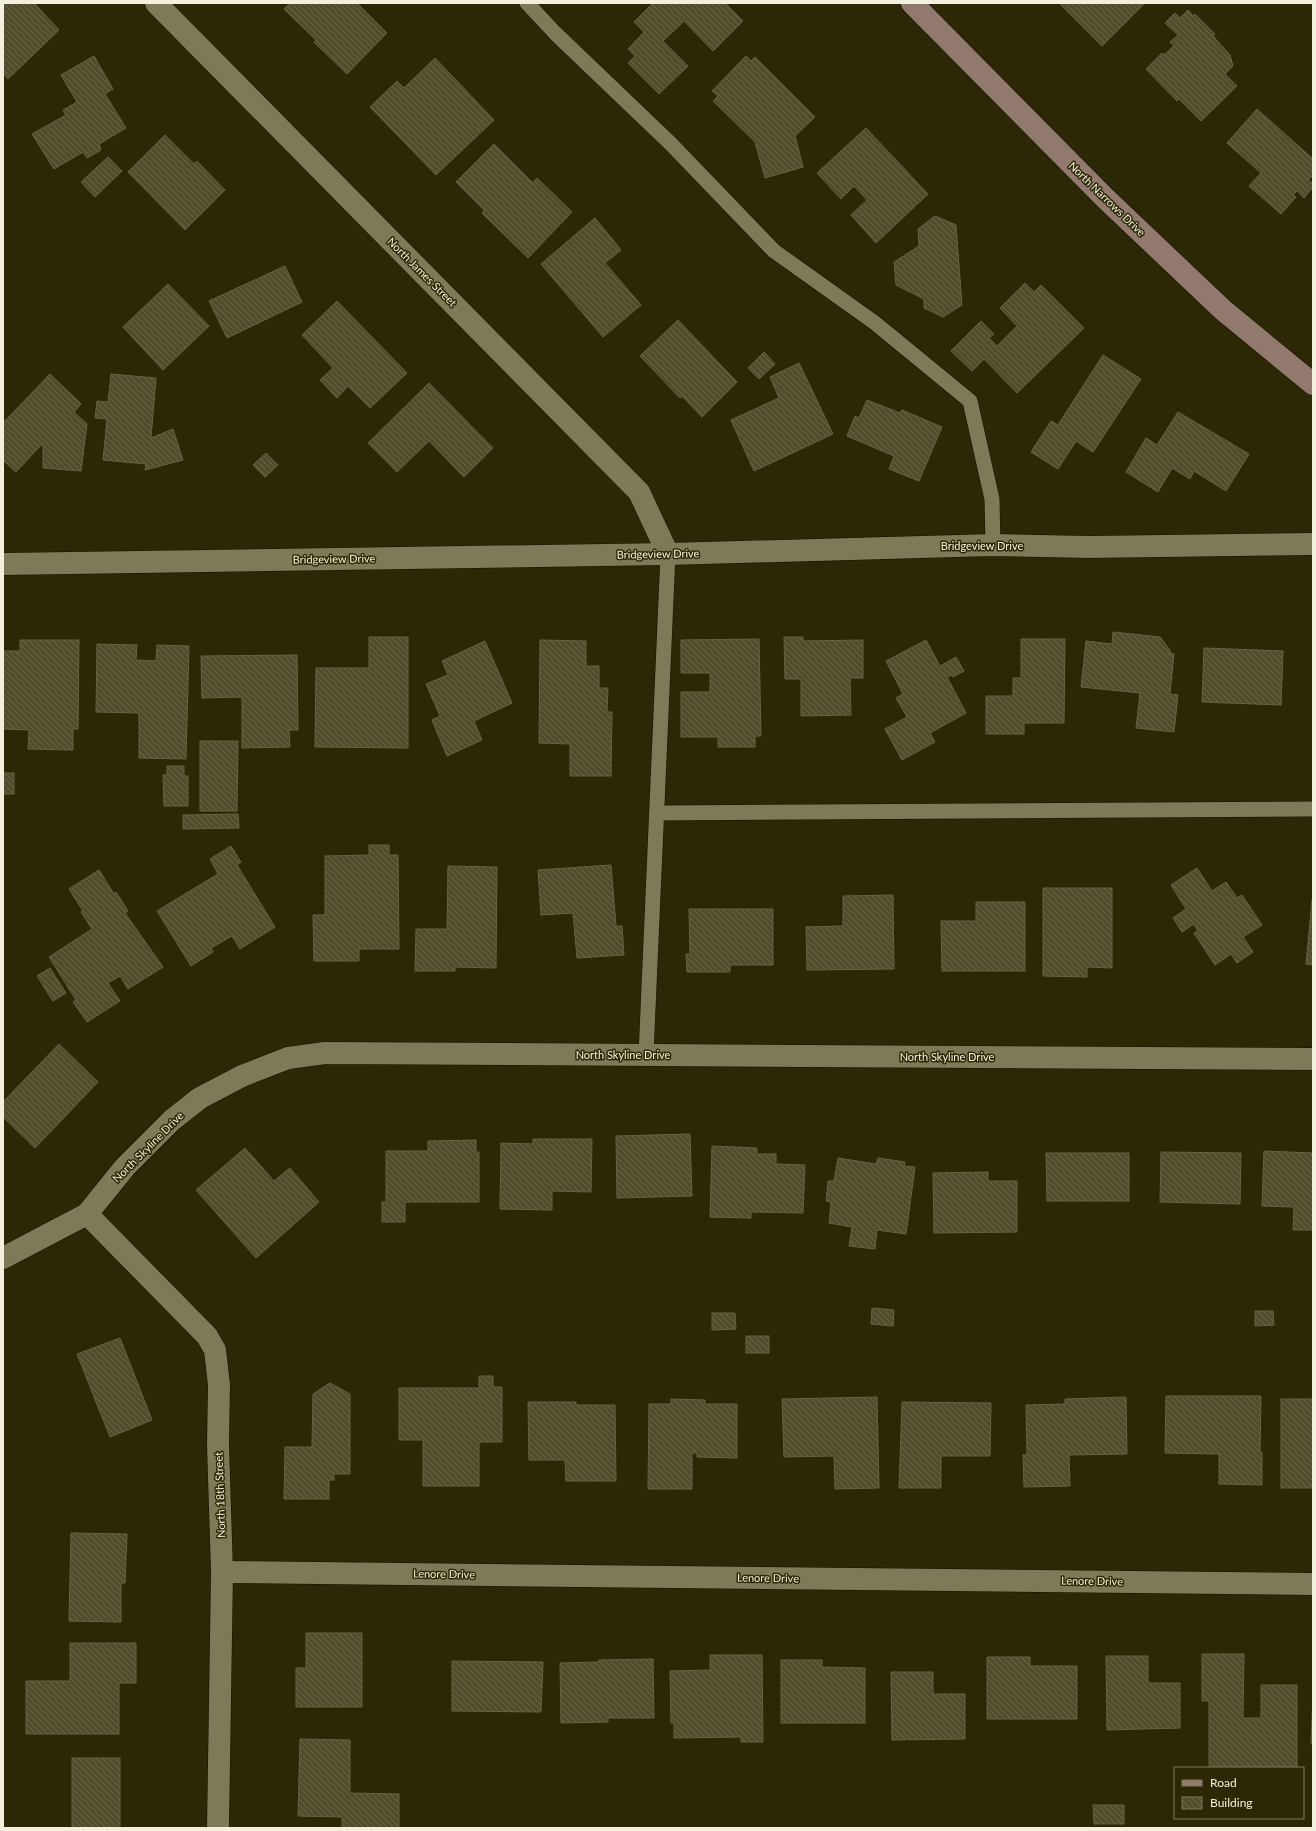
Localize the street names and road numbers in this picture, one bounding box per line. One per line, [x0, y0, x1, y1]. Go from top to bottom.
street label: North Narrows Drive [1066, 159, 1148, 239]
street label: North James Street [385, 234, 460, 309]
street label: Bridgeview Drive [941, 539, 1024, 552]
street label: Bridgeview Drive [617, 546, 700, 561]
street label: Bridgeview Drive [293, 551, 376, 566]
street label: North Skyline Drive [576, 1048, 671, 1061]
street label: North Skyline Drive [900, 1050, 995, 1063]
street label: North Skyline Drive [110, 1108, 186, 1185]
street label: North 18th Street [212, 1452, 227, 1538]
street label: Lenore Drive [413, 1566, 475, 1581]
street label: Lenore Drive [737, 1570, 799, 1585]
street label: Lenore Drive [1061, 1573, 1123, 1588]

